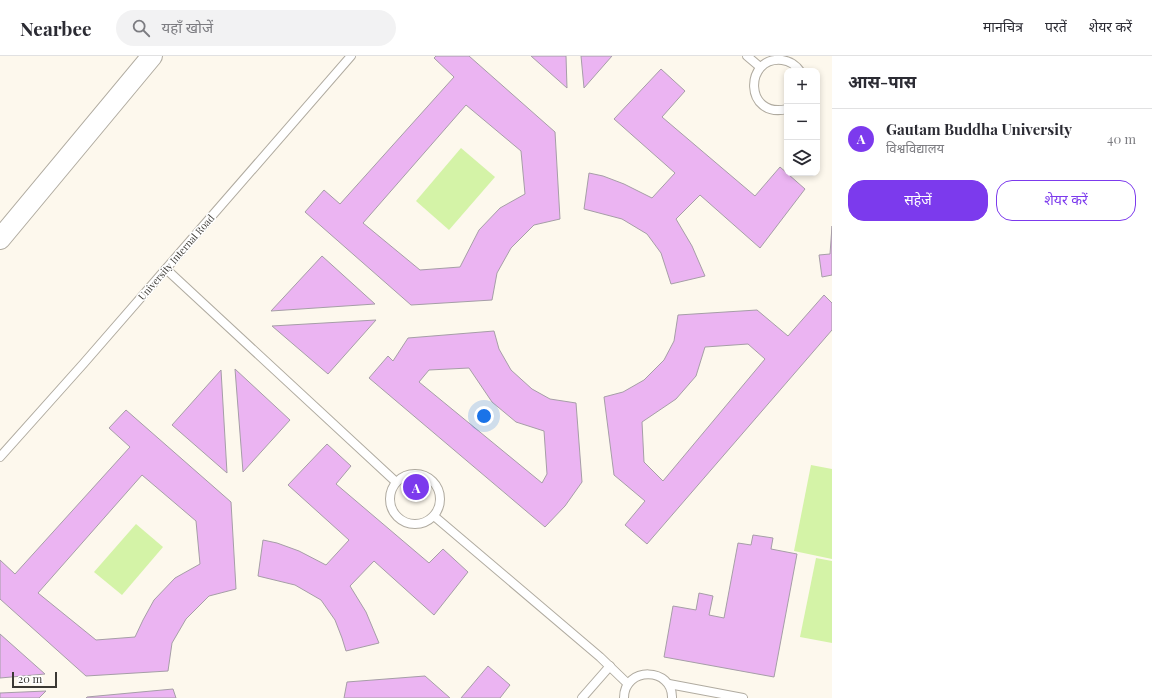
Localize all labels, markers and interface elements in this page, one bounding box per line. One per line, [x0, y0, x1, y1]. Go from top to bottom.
search box [116, 10, 396, 46]
text: Nearbee [20, 15, 92, 41]
icon: search [130, 17, 152, 39]
text: यहाँ खोजें [162, 17, 213, 37]
text: मानचित्र [983, 17, 1023, 36]
text: परतें [1045, 17, 1067, 36]
text: शेयर करें [1089, 17, 1132, 36]
map controls [784, 68, 820, 176]
button: + [784, 68, 820, 104]
text: आस-पास [848, 70, 916, 92]
button: − [784, 104, 820, 140]
text: Gautam Buddha University [886, 119, 1072, 139]
text: A [857, 130, 865, 147]
text: 40 m [1107, 130, 1136, 147]
text: विश्वविद्यालय [886, 139, 944, 156]
button: layers [784, 140, 820, 176]
button: सहेजें [848, 180, 988, 221]
button: शेयर करें [996, 180, 1136, 221]
street label: University Internal Road [135, 211, 217, 303]
your location [474, 406, 494, 426]
pin: A [403, 472, 429, 502]
scale bar [12, 670, 57, 689]
text: 20 m [18, 671, 42, 686]

